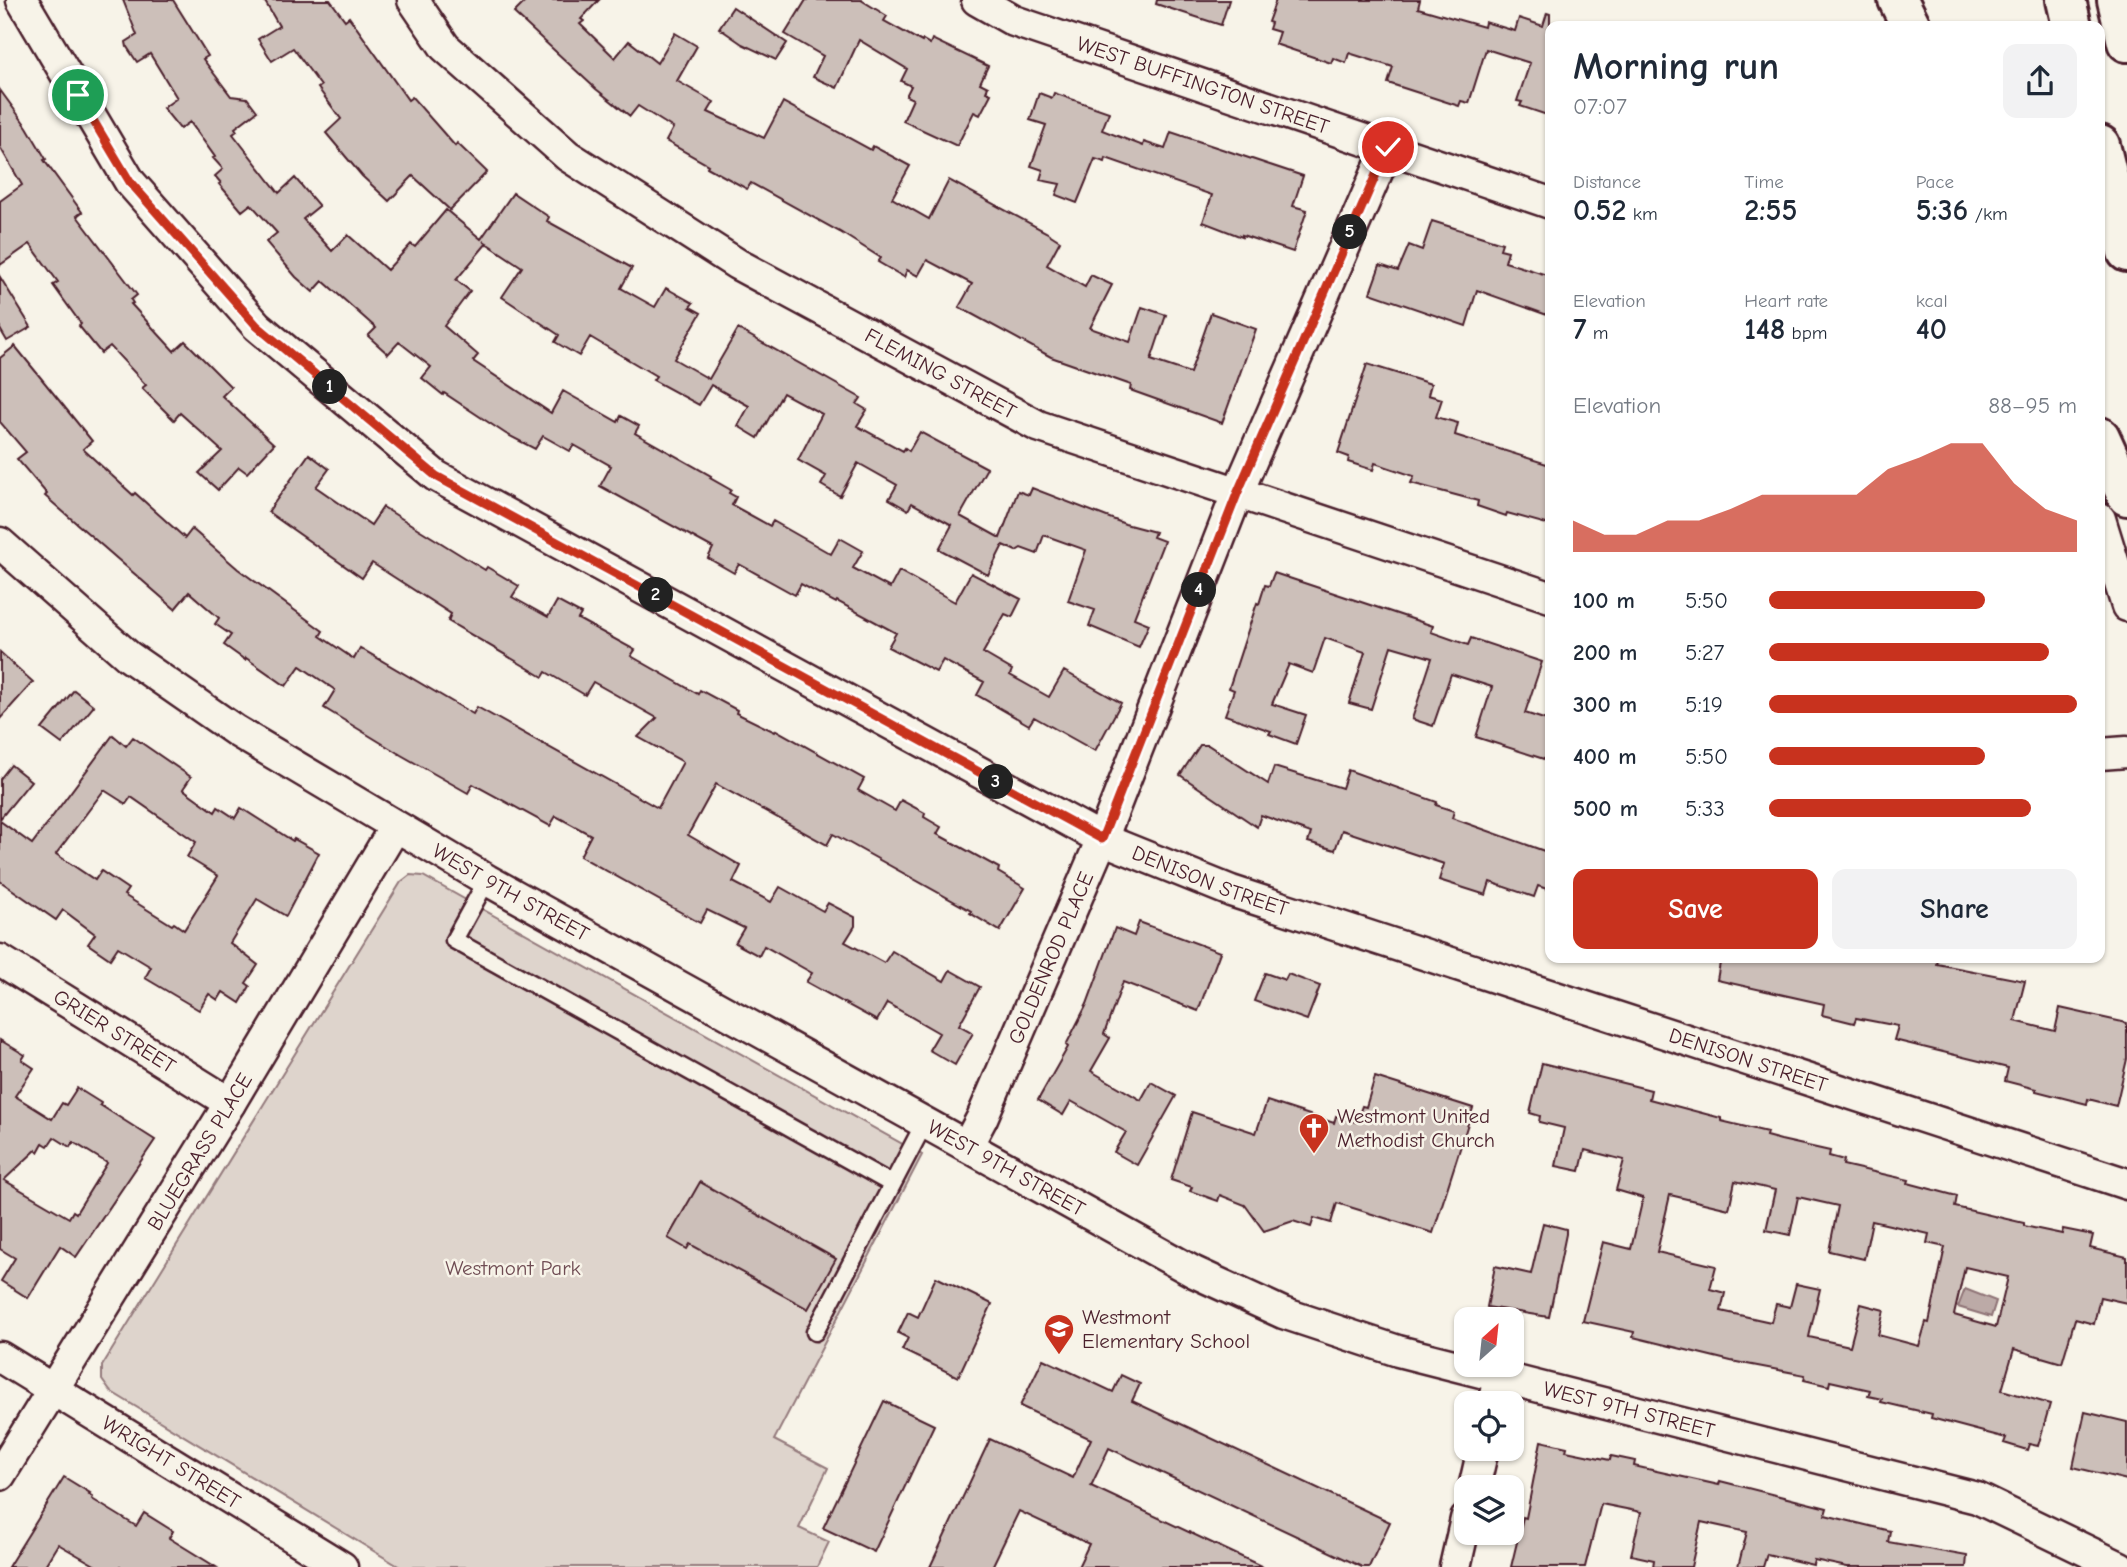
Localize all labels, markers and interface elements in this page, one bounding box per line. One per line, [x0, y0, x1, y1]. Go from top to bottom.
street label: WEST BUFFINGTON STREET [1074, 31, 1332, 139]
button: share [2003, 44, 2077, 118]
text: Morning run [1573, 45, 1779, 89]
pin [48, 65, 108, 125]
icon: arrive [59, 76, 97, 114]
text: 07:07 [1573, 93, 1627, 120]
pin [1358, 117, 1418, 177]
icon: check [1369, 128, 1407, 166]
text: Distance [1573, 171, 1641, 193]
text: Time [1744, 171, 1784, 193]
text: Pace [1916, 171, 1954, 193]
text: 0.52 [1573, 193, 1626, 228]
text: 2:55 [1744, 193, 1797, 228]
text: 5:36 [1916, 193, 1968, 228]
text: km [1626, 203, 1658, 225]
text: /km [1968, 203, 2008, 225]
pin: 5 [1332, 215, 1368, 250]
text: 5 [1344, 220, 1355, 242]
text: Elevation [1573, 290, 1646, 312]
text: Heart rate [1744, 290, 1828, 312]
text: kcal [1916, 290, 1948, 312]
text: 7 [1573, 312, 1587, 347]
text: 148 [1744, 312, 1785, 347]
text: 40 [1916, 312, 1947, 347]
text: m [1587, 322, 1609, 344]
text: bpm [1785, 322, 1828, 344]
street label: FLEMING STREET [861, 323, 1020, 424]
pin: 1 [312, 370, 348, 404]
text: 1 [326, 375, 333, 397]
text: Elevation [1573, 392, 1661, 419]
text: 88–95 m [1988, 392, 2077, 419]
pin: 4 [1182, 572, 1216, 608]
pin: 2 [638, 578, 674, 612]
text: 4 [1194, 578, 1203, 600]
text: 2 [651, 583, 660, 605]
text: 100 m [1573, 587, 1635, 614]
text: 5:50 [1685, 587, 1728, 614]
text: 200 m [1573, 639, 1637, 666]
text: 5:27 [1685, 639, 1725, 666]
text: 300 m [1573, 691, 1637, 718]
text: 5:19 [1685, 691, 1723, 718]
text: 400 m [1573, 743, 1637, 770]
text: 5:50 [1685, 743, 1728, 770]
pin: 3 [978, 764, 1014, 800]
text: 3 [991, 770, 1000, 792]
text: 500 m [1573, 795, 1638, 822]
text: 5:33 [1685, 795, 1725, 822]
street label: WEST 9TH STREET [428, 838, 593, 946]
street label: DENISON STREET [1129, 840, 1292, 921]
street label: GOLDENROD PLACE [1003, 868, 1098, 1048]
button: Save [1573, 869, 1818, 949]
button: Share [1832, 869, 2077, 949]
street label: GRIER STREET [49, 984, 180, 1078]
street label: DENISON STREET [1666, 1023, 1831, 1097]
street label: BLUEGRASS PLACE [142, 1069, 257, 1235]
place label: Westmont United Methodist Church [1337, 1104, 1495, 1152]
church icon: Westmont United Methodist Church [1297, 1111, 1331, 1155]
street label: WEST 9TH STREET [924, 1115, 1089, 1221]
park label: Westmont Park [445, 1256, 581, 1280]
place label: Westmont Elementary School [1082, 1305, 1250, 1353]
north arrow [1454, 1307, 1524, 1377]
map controls [1454, 1307, 1524, 1545]
school or university icon: Westmont Elementary School [1042, 1312, 1076, 1356]
street label: WEST 9TH STREET [1541, 1376, 1717, 1443]
button: locate [1454, 1391, 1524, 1461]
street label: WRIGHT STREET [98, 1411, 245, 1514]
button: layers [1454, 1475, 1524, 1545]

